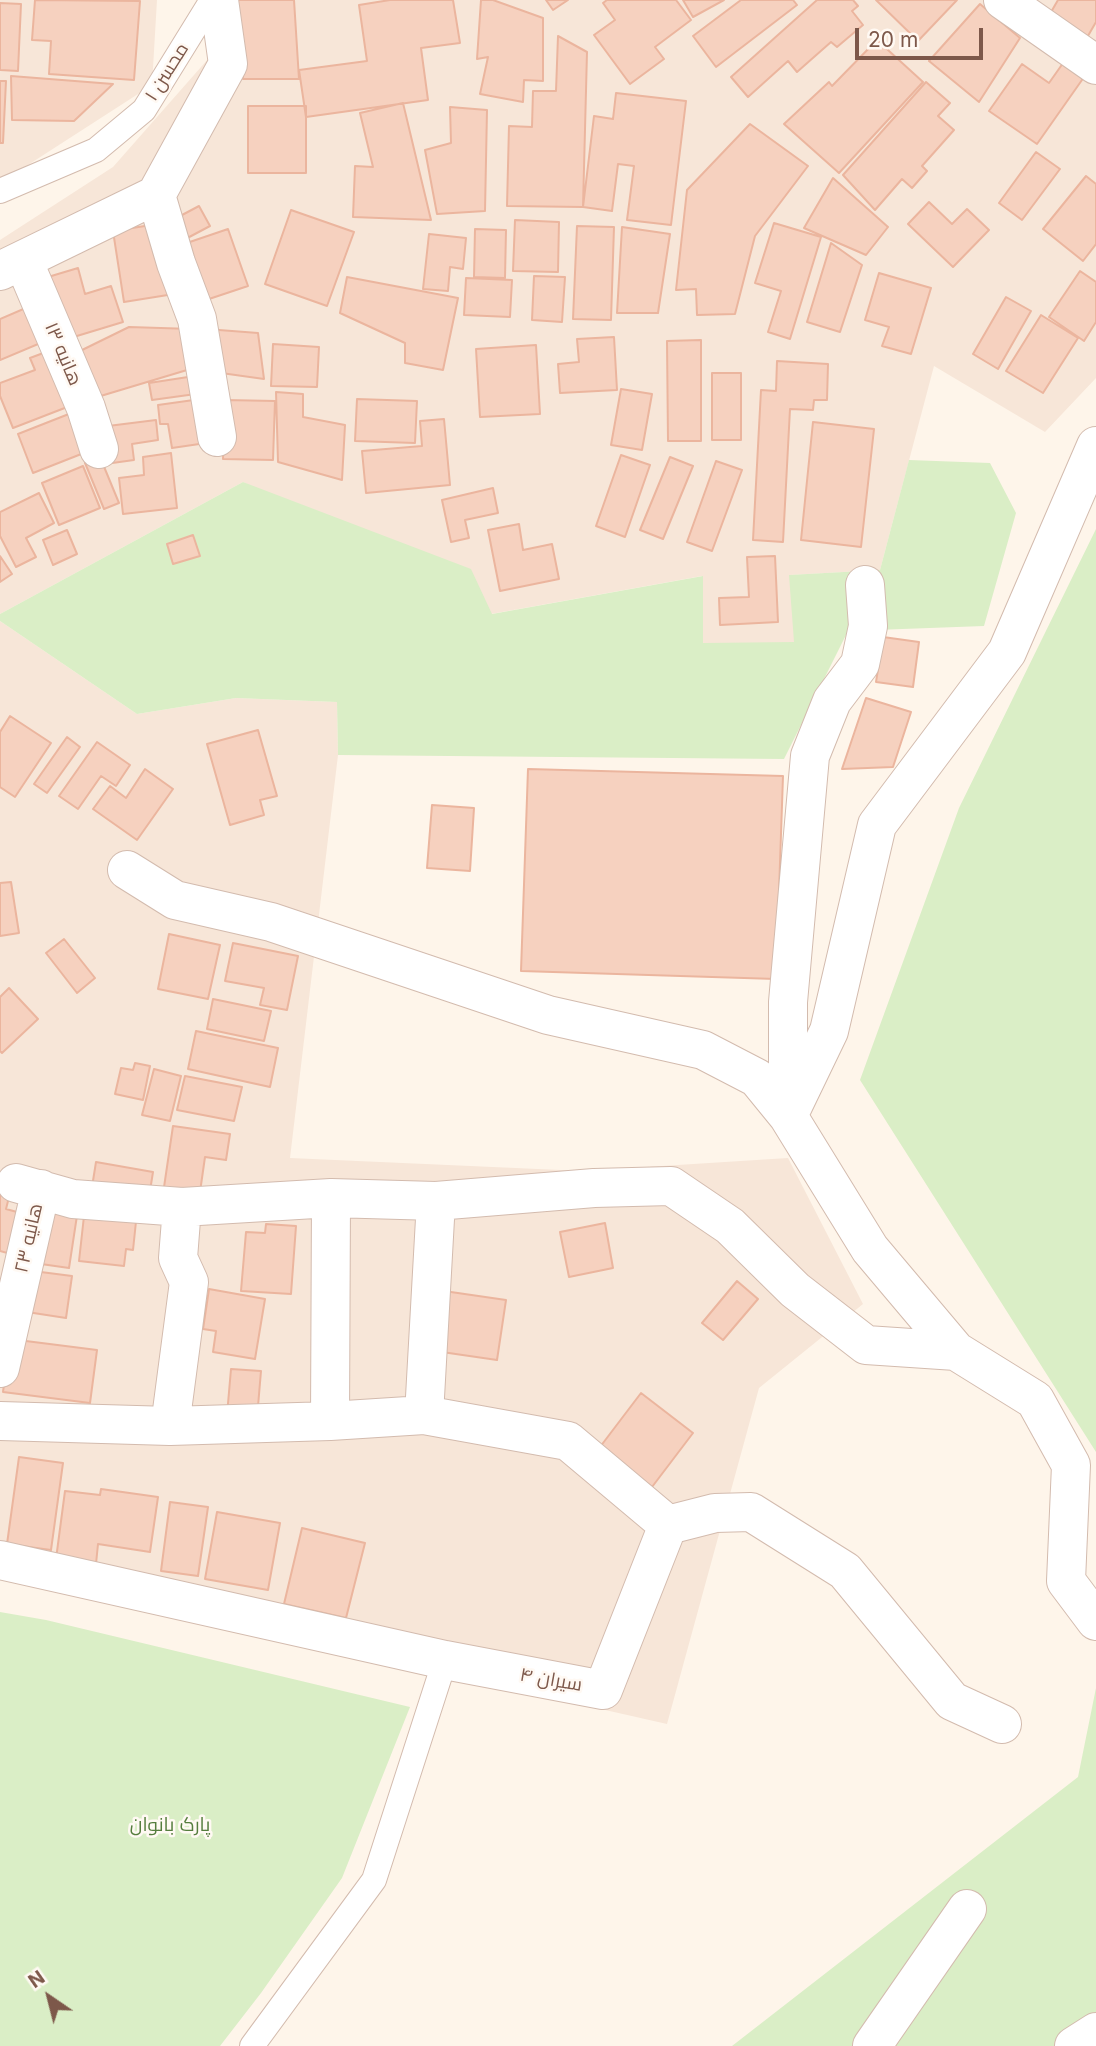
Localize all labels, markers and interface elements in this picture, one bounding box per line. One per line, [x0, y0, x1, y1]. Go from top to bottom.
scale bar [858, 14, 986, 58]
text: 20 m [868, 27, 918, 52]
street label: محسن ۱ [140, 39, 194, 105]
street label: هانیه ۱۳ [40, 319, 86, 389]
street label: هانیه ۲۳ [10, 1201, 48, 1275]
street label: سیران ۴ [518, 1663, 584, 1697]
park label: پارک بانوان [130, 1814, 210, 1836]
north arrow [14, 1962, 84, 2032]
text: N [24, 1966, 49, 1993]

